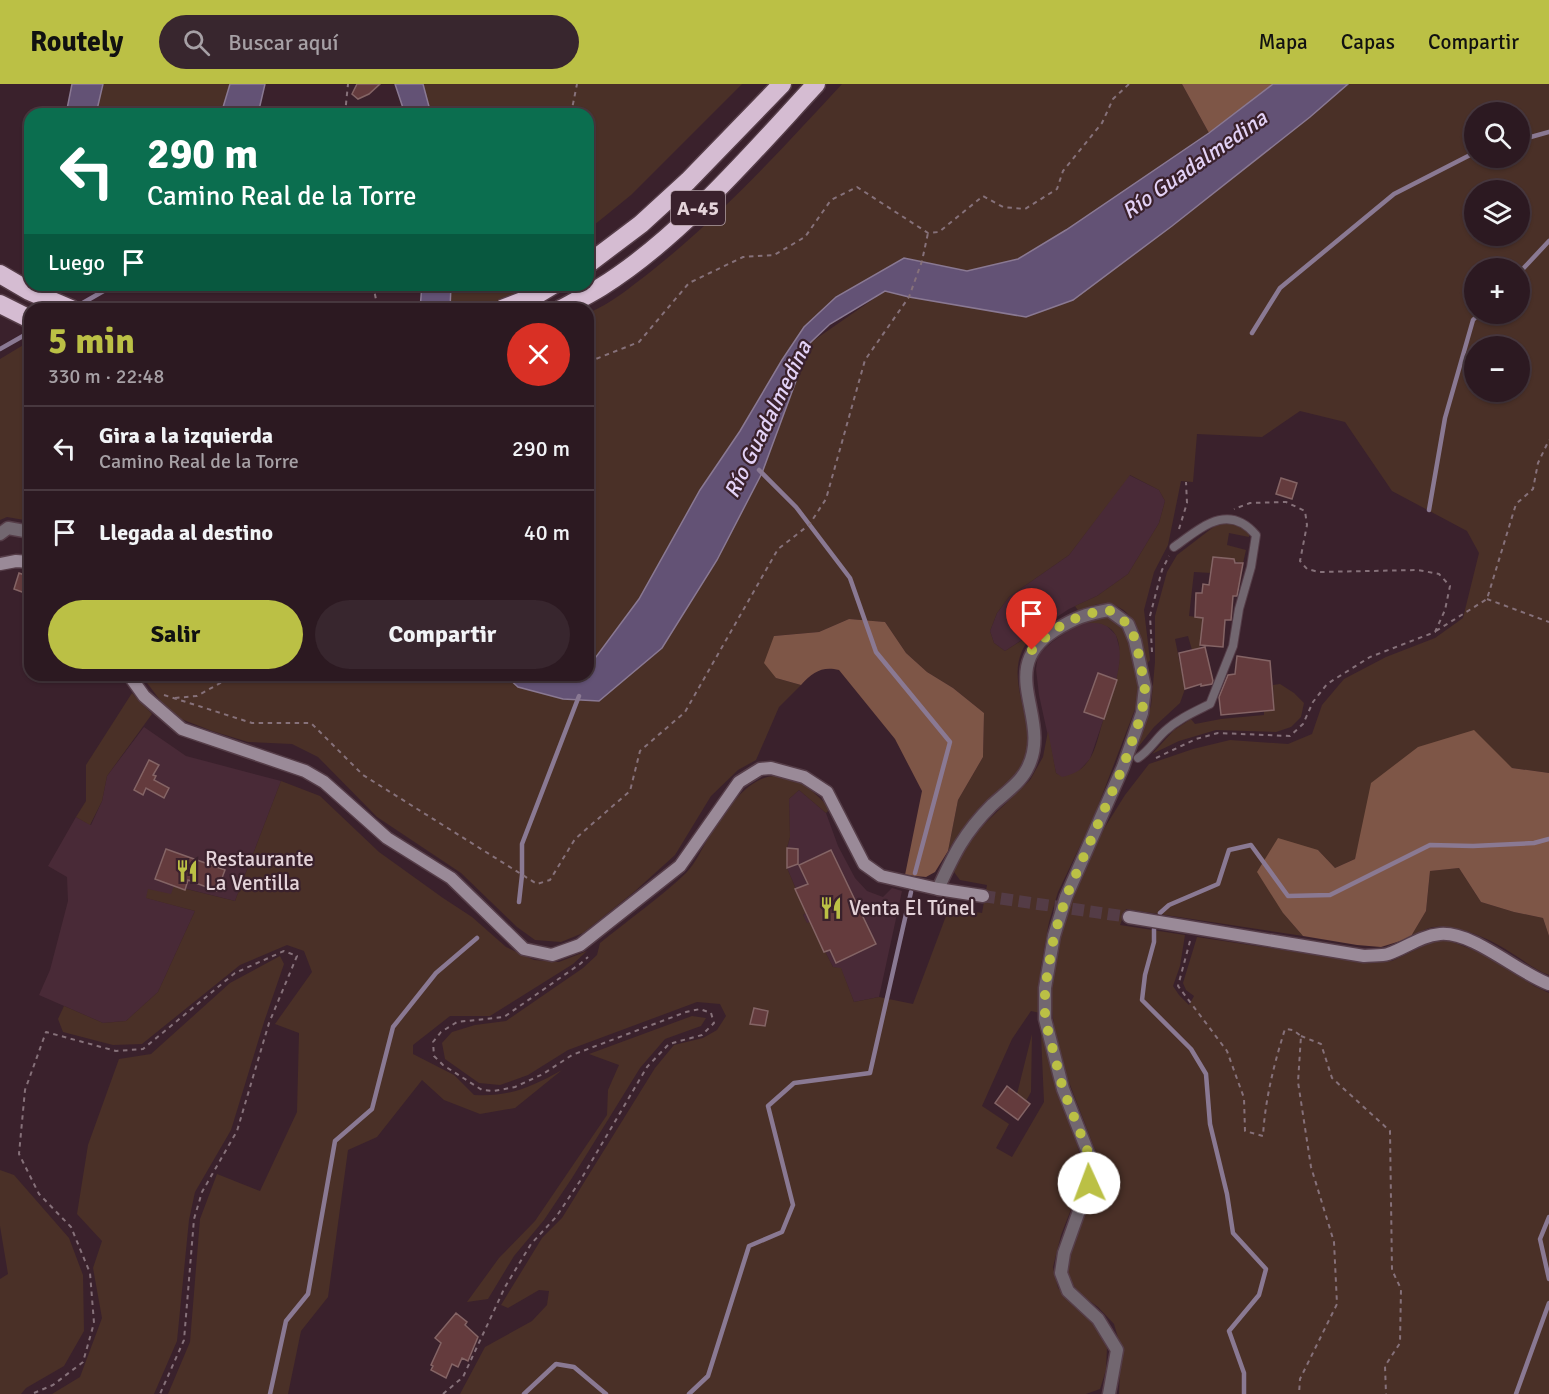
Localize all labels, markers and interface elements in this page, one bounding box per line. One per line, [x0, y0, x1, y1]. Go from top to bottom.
search box [159, 15, 579, 69]
text: Routely [30, 25, 123, 59]
icon: search [180, 26, 213, 59]
text: Buscar aquí [228, 29, 338, 56]
text: Mapa [1258, 29, 1308, 55]
text: Capas [1341, 29, 1395, 55]
text: Compartir [1428, 29, 1519, 55]
map controls [1464, 102, 1530, 402]
button: search [1464, 102, 1530, 168]
water label: Río Guadalmedina [1116, 104, 1273, 225]
text: 290 m [147, 129, 258, 180]
icon: left [48, 132, 126, 210]
text: Camino Real de la Torre [147, 180, 417, 213]
button: layers [1464, 180, 1530, 246]
road number: A-45 [671, 191, 725, 225]
icon: arrive [117, 246, 150, 279]
text: Luego [48, 249, 105, 276]
button: + [1464, 258, 1530, 324]
text: 5 min [48, 319, 135, 364]
button: close [507, 323, 570, 386]
water label: Río Guadalmedina [718, 336, 817, 502]
button: − [1464, 336, 1530, 402]
text: 330 m · 22:48 [48, 364, 164, 389]
text: Gira a la izquierda [99, 422, 273, 449]
icon: left [48, 432, 81, 465]
text: 290 m [512, 435, 570, 462]
text: Camino Real de la Torre [99, 449, 299, 474]
icon: arrive [48, 516, 81, 549]
text: Llegada al destino [99, 519, 273, 546]
text: 40 m [524, 519, 570, 546]
pin [1006, 588, 1057, 650]
icon: arrive [1015, 597, 1048, 630]
button: Salir [48, 600, 303, 669]
button: Compartir [315, 600, 570, 669]
place label: Restaurante La Ventilla [205, 846, 314, 896]
restaurant icon: Restaurante La Ventilla [174, 858, 200, 884]
restaurant icon: Venta El Túnel [818, 895, 844, 921]
place label: Venta El Túnel [849, 895, 976, 921]
position arrow [1057, 1151, 1121, 1215]

